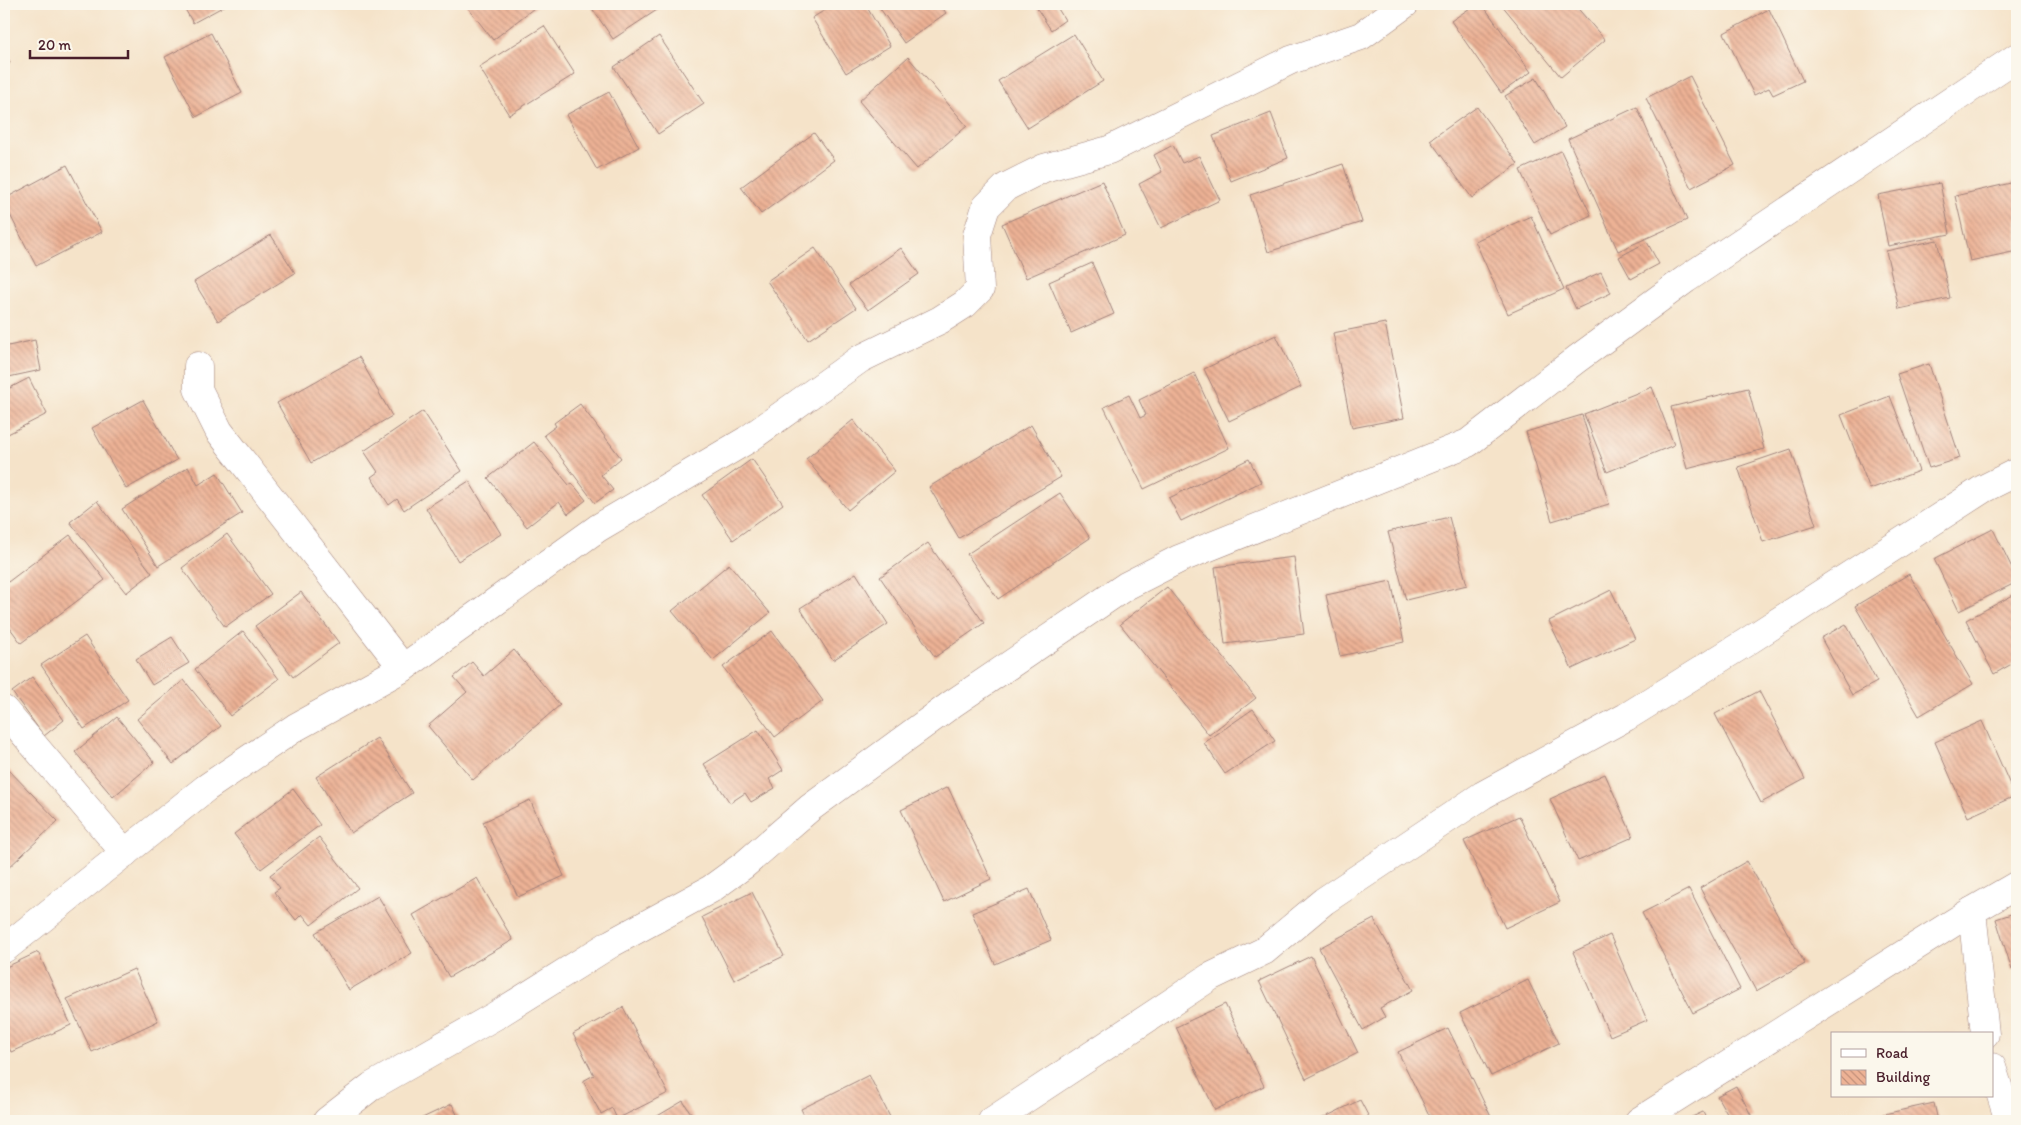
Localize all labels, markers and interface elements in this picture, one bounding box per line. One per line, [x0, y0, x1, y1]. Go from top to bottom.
scale bar [30, 28, 128, 60]
text: 20 m [38, 36, 72, 54]
legend [1831, 1032, 1994, 1098]
text: Road [1876, 1044, 1909, 1062]
text: Building [1876, 1068, 1930, 1086]

